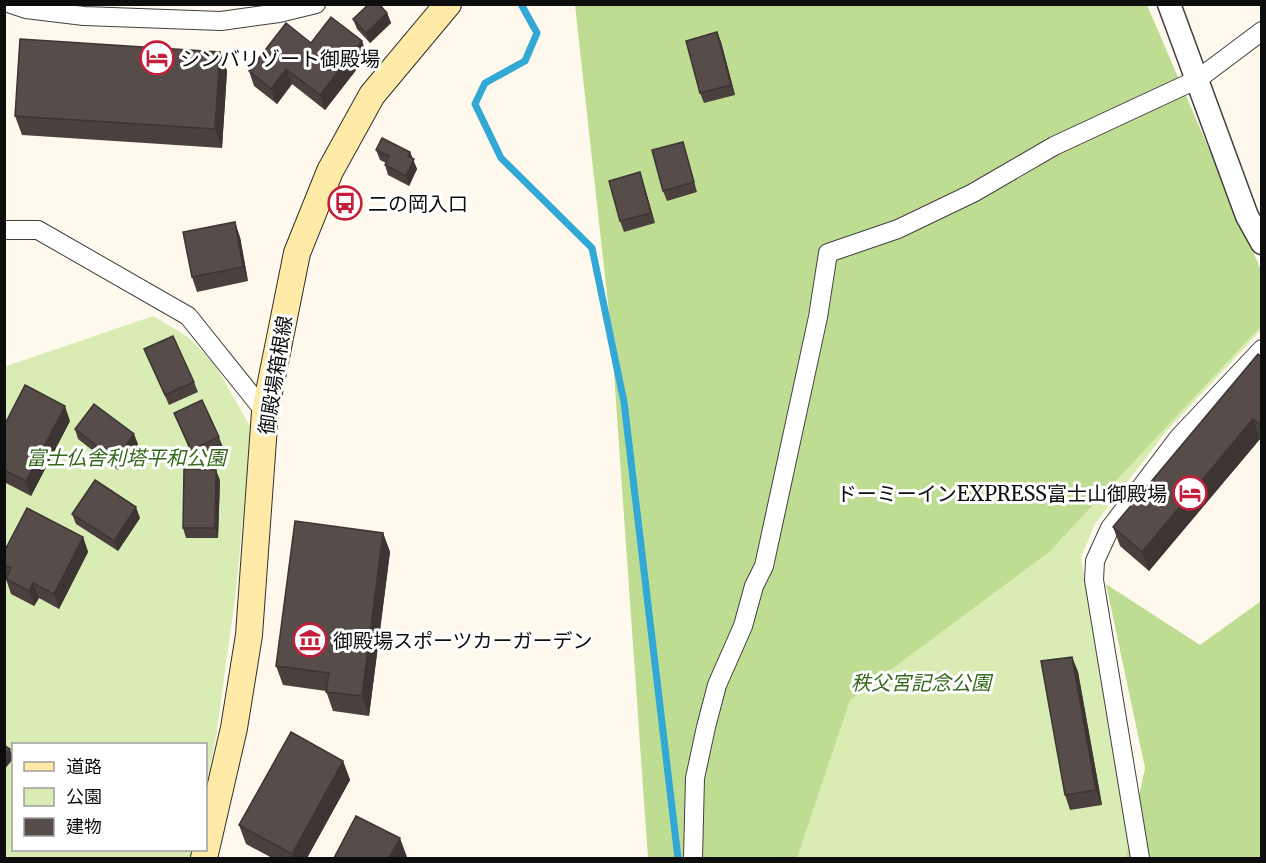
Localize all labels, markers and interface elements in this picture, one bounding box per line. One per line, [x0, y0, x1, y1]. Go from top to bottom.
hotel icon: シンバリゾート御殿場 [139, 40, 175, 76]
place label: シンバリゾート御殿場 [180, 46, 380, 71]
bus stop icon: 二の岡入口 [327, 185, 363, 221]
place label: 二の岡入口 [368, 191, 468, 216]
street label: 御殿場箱根線 [253, 314, 297, 436]
park label: 富士仏舎利塔平和公園 [26, 445, 229, 470]
hotel icon: ドーミーインEXPRESS富士山御殿場 [1172, 475, 1208, 511]
place label: ドーミーインEXPRESS富士山御殿場 [837, 481, 1167, 506]
museum icon: 御殿場スポーツカーガーデン [292, 622, 328, 658]
place label: 御殿場スポーツカーガーデン [333, 628, 593, 653]
park label: 秩父宮記念公園 [851, 670, 994, 695]
legend [12, 743, 207, 851]
text: 道路 [66, 755, 102, 778]
text: 公園 [66, 785, 102, 808]
text: 建物 [66, 815, 102, 838]

